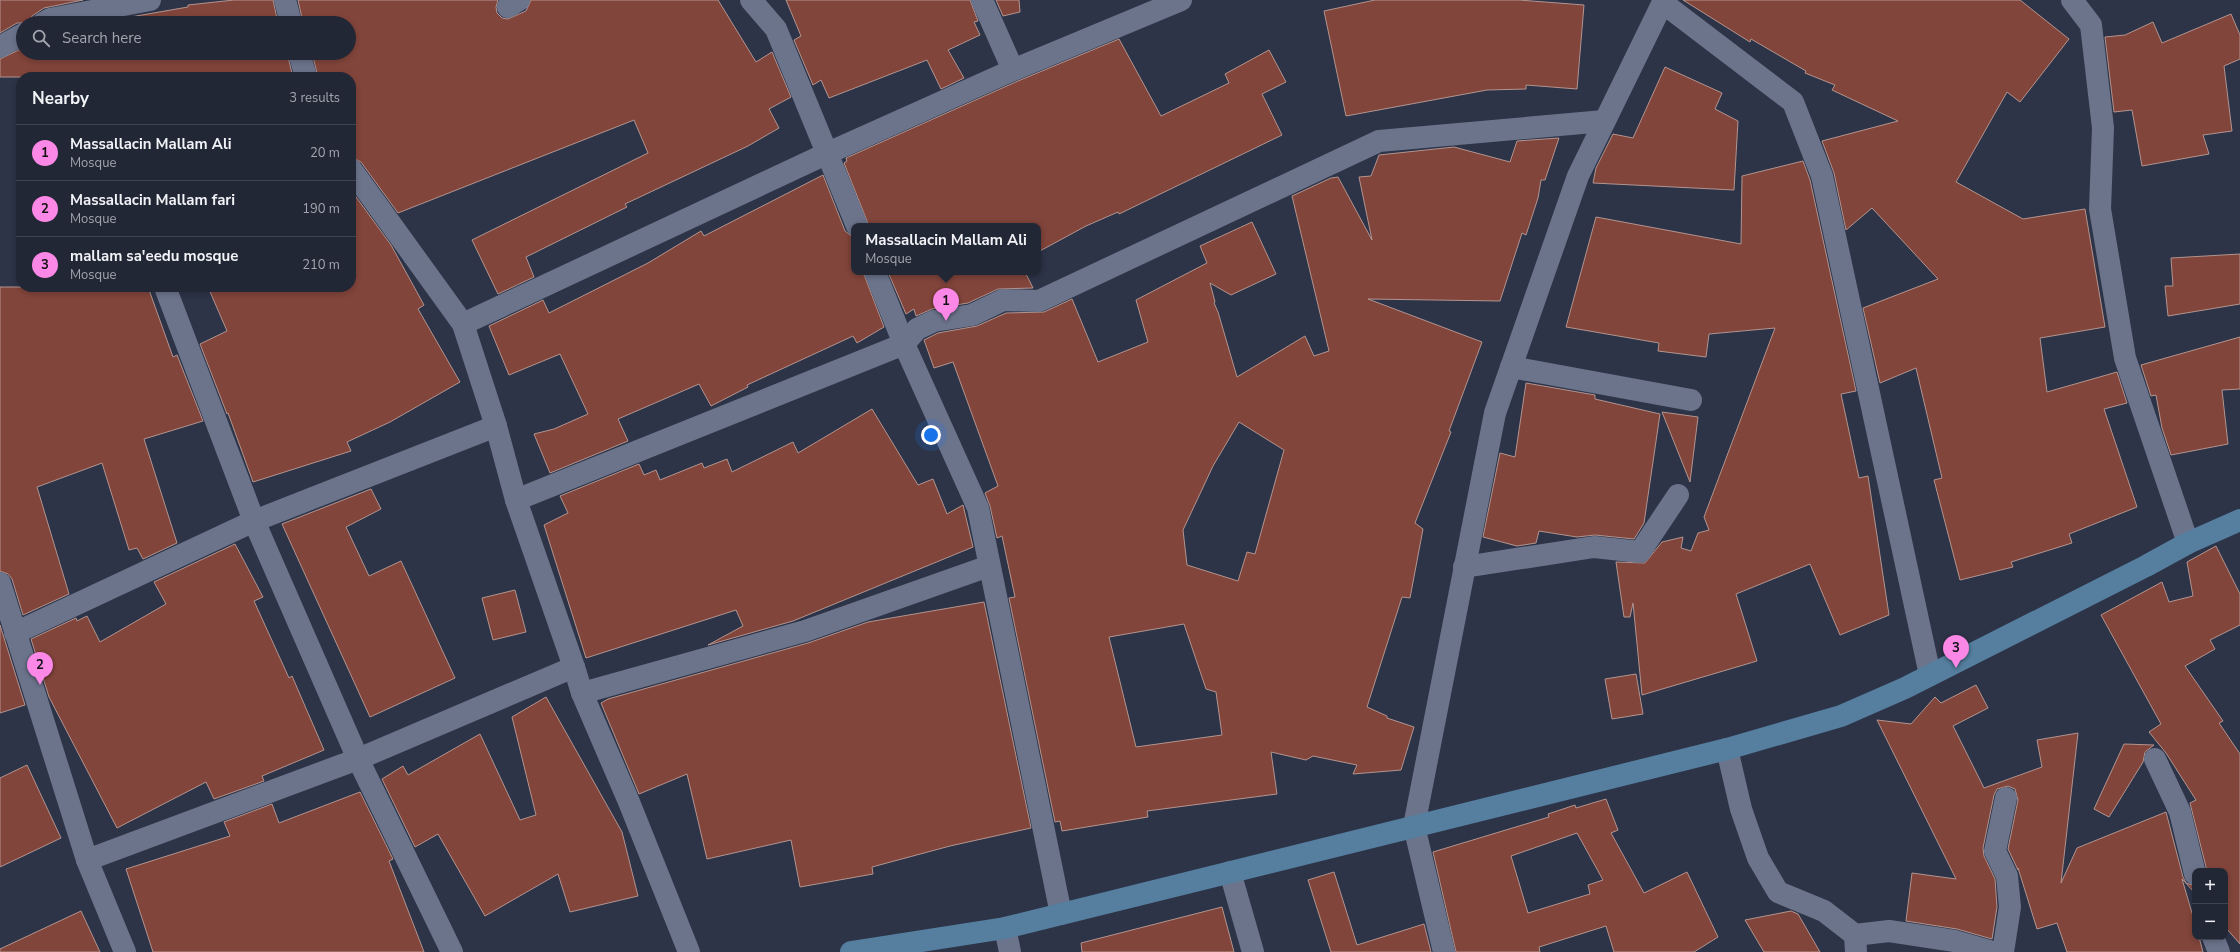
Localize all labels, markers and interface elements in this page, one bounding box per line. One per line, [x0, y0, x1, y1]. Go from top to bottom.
search box [16, 16, 356, 60]
icon: search [30, 27, 52, 49]
text: Search here [62, 28, 142, 48]
text: Nearby [32, 87, 89, 110]
text: 3 results [289, 89, 340, 107]
text: Massallacin Mallam Ali [70, 134, 232, 154]
text: 1 [41, 144, 49, 162]
text: 20 m [310, 144, 340, 162]
text: Mosque [70, 154, 116, 172]
text: Massallacin Mallam fari [70, 190, 235, 210]
text: 2 [41, 200, 49, 218]
text: 190 m [302, 200, 340, 218]
text: Mosque [70, 210, 116, 228]
popup [851, 223, 1041, 275]
text: Massallacin Mallam Ali [865, 230, 1027, 250]
text: mallam sa'eedu mosque [70, 246, 238, 266]
text: Mosque [865, 250, 912, 268]
text: 3 [41, 256, 49, 274]
text: 210 m [302, 256, 340, 274]
text: Mosque [70, 266, 116, 284]
pin: 1 [933, 288, 959, 321]
your location [921, 425, 941, 445]
pin: 3 [1943, 635, 1969, 668]
pin: 2 [27, 652, 53, 685]
map controls [2192, 868, 2228, 940]
button: + [2192, 868, 2228, 904]
button: − [2192, 904, 2228, 940]

